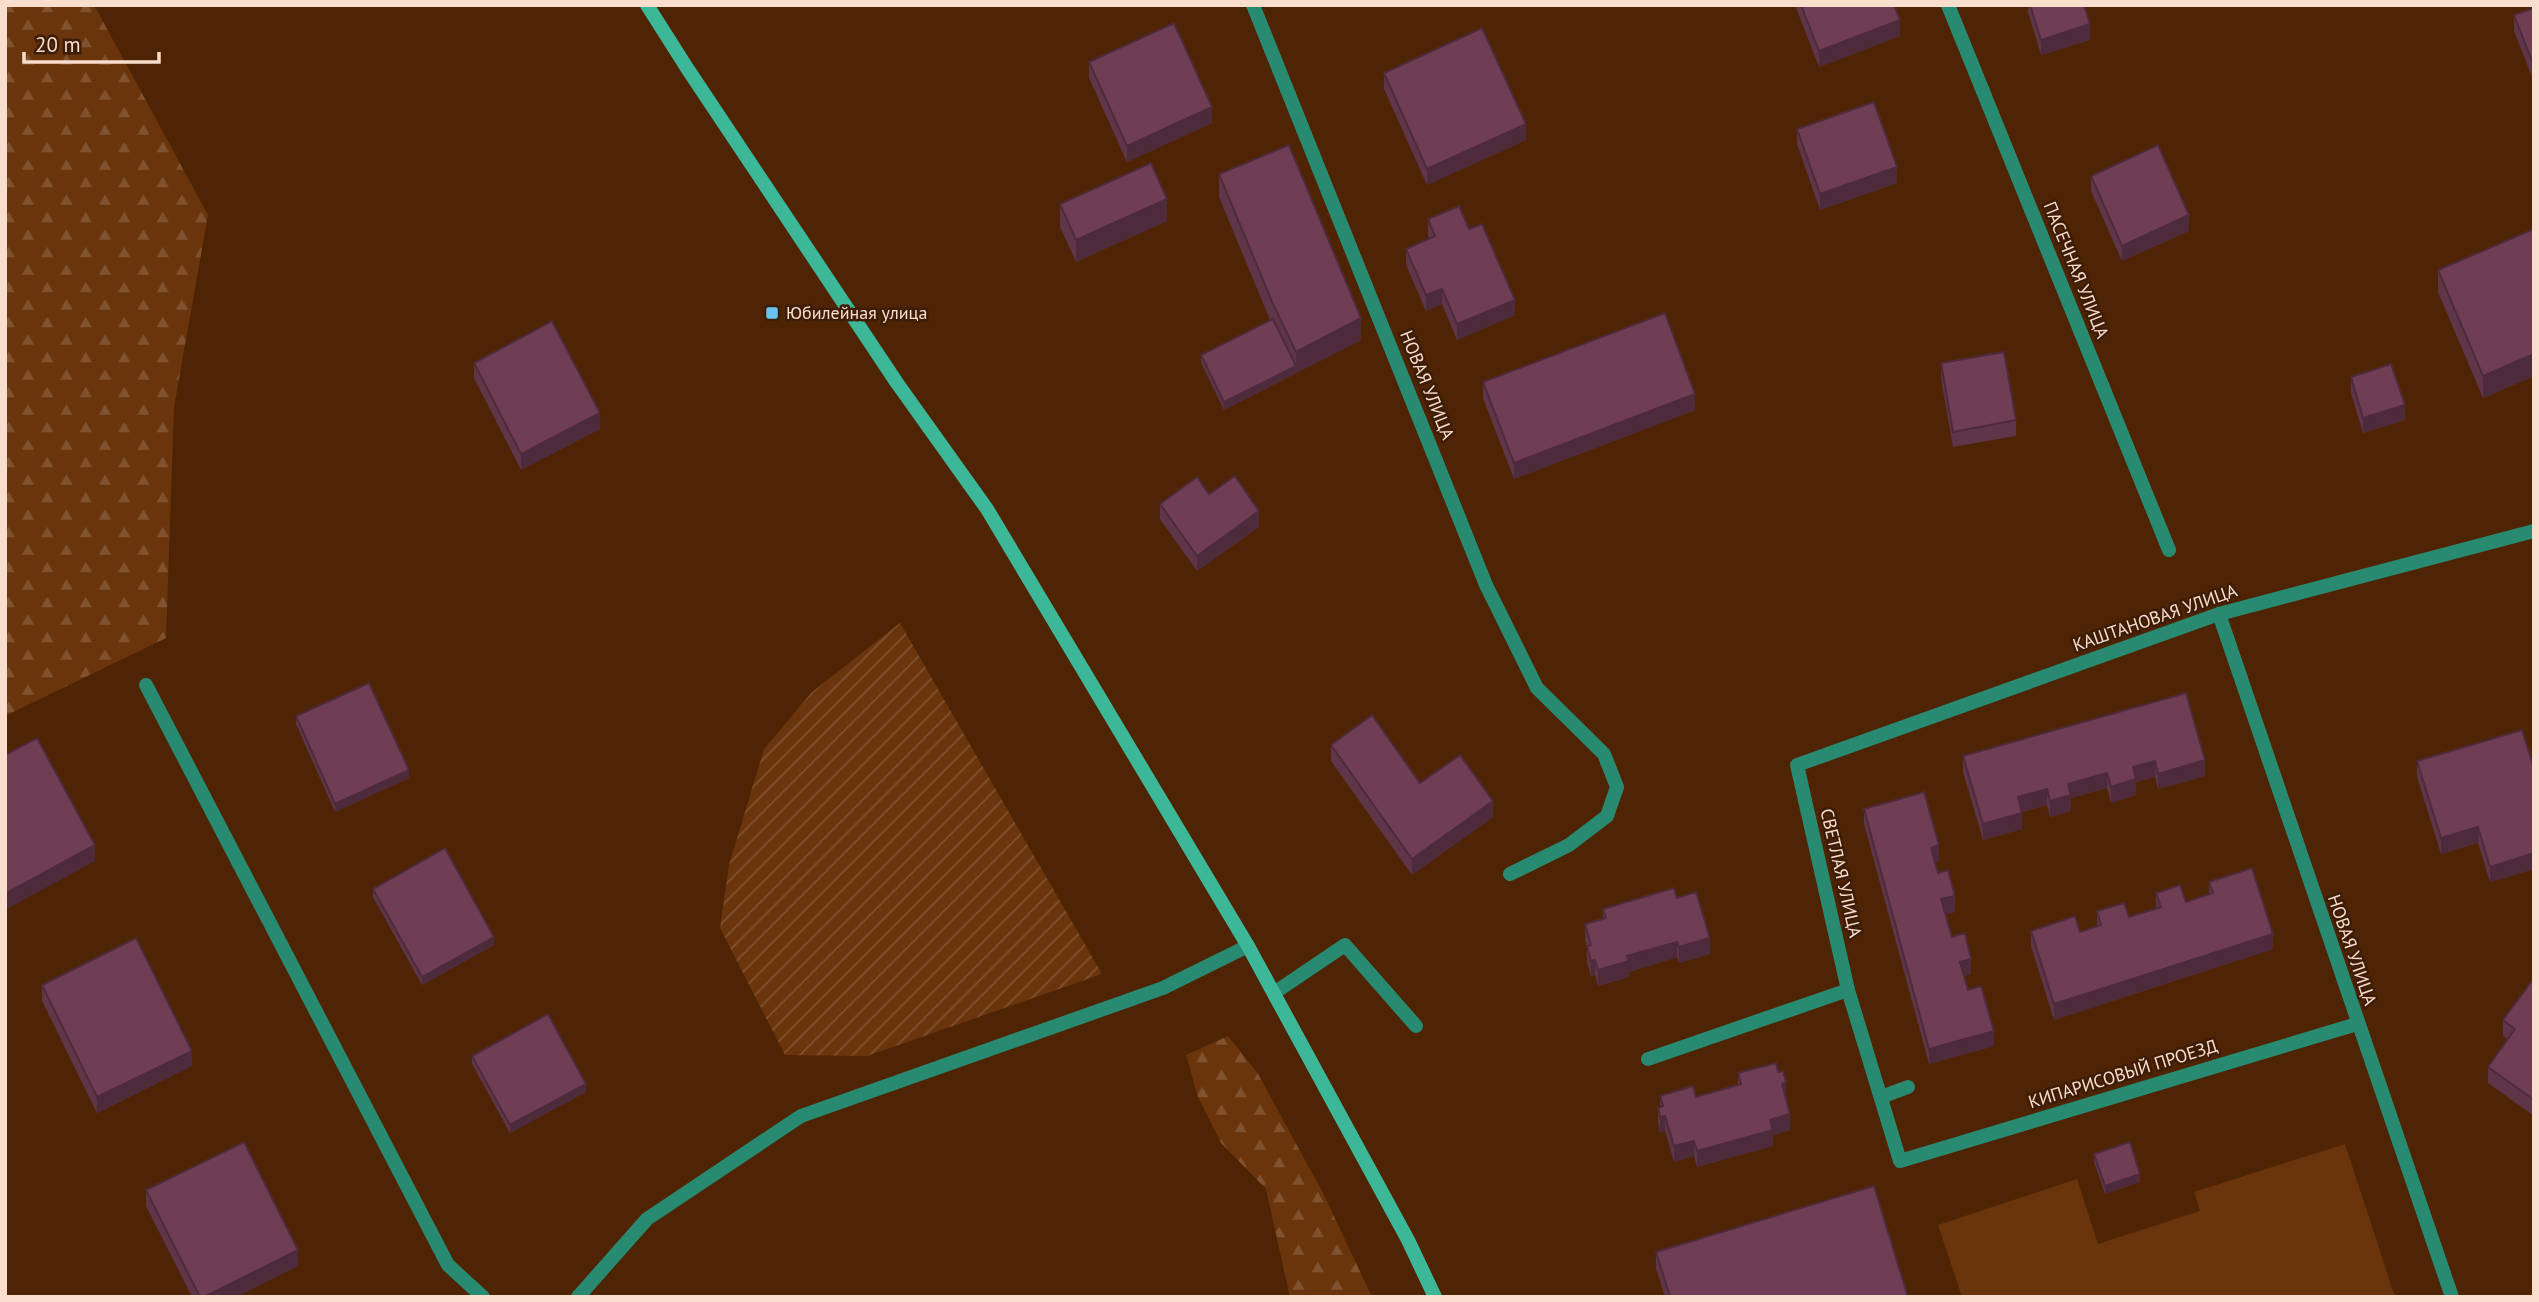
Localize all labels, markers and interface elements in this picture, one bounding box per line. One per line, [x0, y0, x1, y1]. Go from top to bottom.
scale bar [24, 21, 159, 65]
text: 20 m [35, 31, 81, 58]
street label: ПАСЕЧНАЯ УЛИЦА [2039, 198, 2115, 342]
place label: Юбилейная улица [786, 301, 927, 324]
marker: Юбилейная улица [764, 305, 780, 321]
street label: НОВАЯ УЛИЦА [1395, 327, 1460, 443]
street label: КАШТАНОВАЯ УЛИЦА [2070, 578, 2241, 656]
street label: СВЕТЛАЯ УЛИЦА [1815, 806, 1868, 940]
street label: НОВАЯ УЛИЦА [2323, 891, 2382, 1009]
street label: КИПАРИСОВЫЙ ПРОЕЗД [2025, 1034, 2220, 1113]

